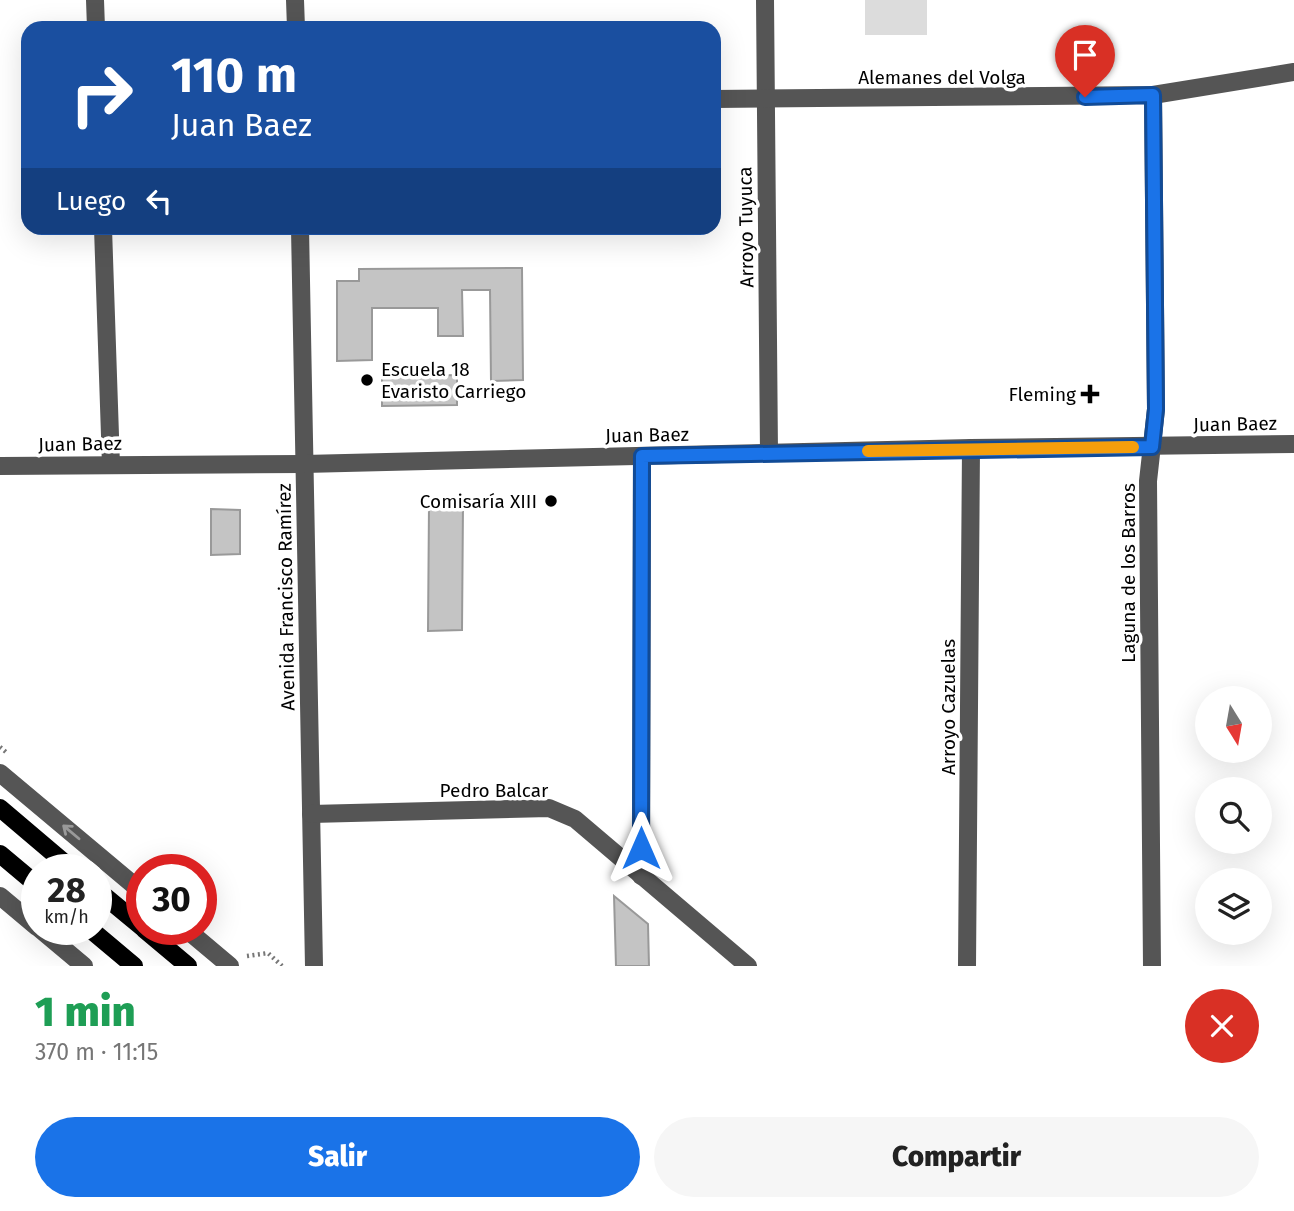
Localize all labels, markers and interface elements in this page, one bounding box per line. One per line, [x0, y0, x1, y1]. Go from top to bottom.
pin [1055, 25, 1115, 97]
icon: arrive [1066, 36, 1104, 74]
text: 110 m [171, 46, 297, 105]
icon: right [56, 49, 147, 140]
street label: Alemanes del Volga [858, 66, 1026, 89]
text: Juan Baez [171, 106, 312, 144]
street label: Arroyo Tuyuca [733, 166, 759, 288]
icon: left [140, 182, 178, 220]
text: Luego [56, 186, 126, 217]
place label: Escuela 18 Evaristo Carriego [381, 358, 526, 403]
marker: Escuela 18 Evaristo Carriego [359, 372, 375, 388]
place label: Fleming [1008, 383, 1076, 406]
marker: Fleming [1082, 386, 1098, 402]
street label: Juan Baez [1193, 412, 1277, 436]
street label: Juan Baez [605, 423, 689, 447]
street label: Juan Baez [38, 432, 122, 456]
street label: Avenida Francisco Ramírez [273, 483, 299, 711]
street label: Laguna de los Barros [1117, 483, 1140, 663]
place label: Comisaría XIII [420, 490, 537, 513]
marker: Comisaría XIII [543, 493, 559, 509]
street label: Arroyo Cazuelas [937, 639, 960, 775]
north arrow [1195, 686, 1272, 763]
map controls [1195, 686, 1272, 945]
button: search [1195, 777, 1272, 854]
street label: Pedro Balcar [440, 779, 549, 802]
position arrow [604, 811, 678, 885]
one-way arrow [62, 824, 80, 840]
speed limit sign: 30 [126, 854, 217, 945]
button: layers [1195, 868, 1272, 945]
text: 28 [47, 869, 86, 911]
text: km/h [44, 906, 89, 928]
text: 1 min [35, 987, 136, 1037]
button: close [1185, 989, 1259, 1063]
text: 370 m · 11:15 [35, 1038, 158, 1066]
button: Salir [35, 1117, 640, 1197]
button: Compartir [654, 1117, 1259, 1197]

